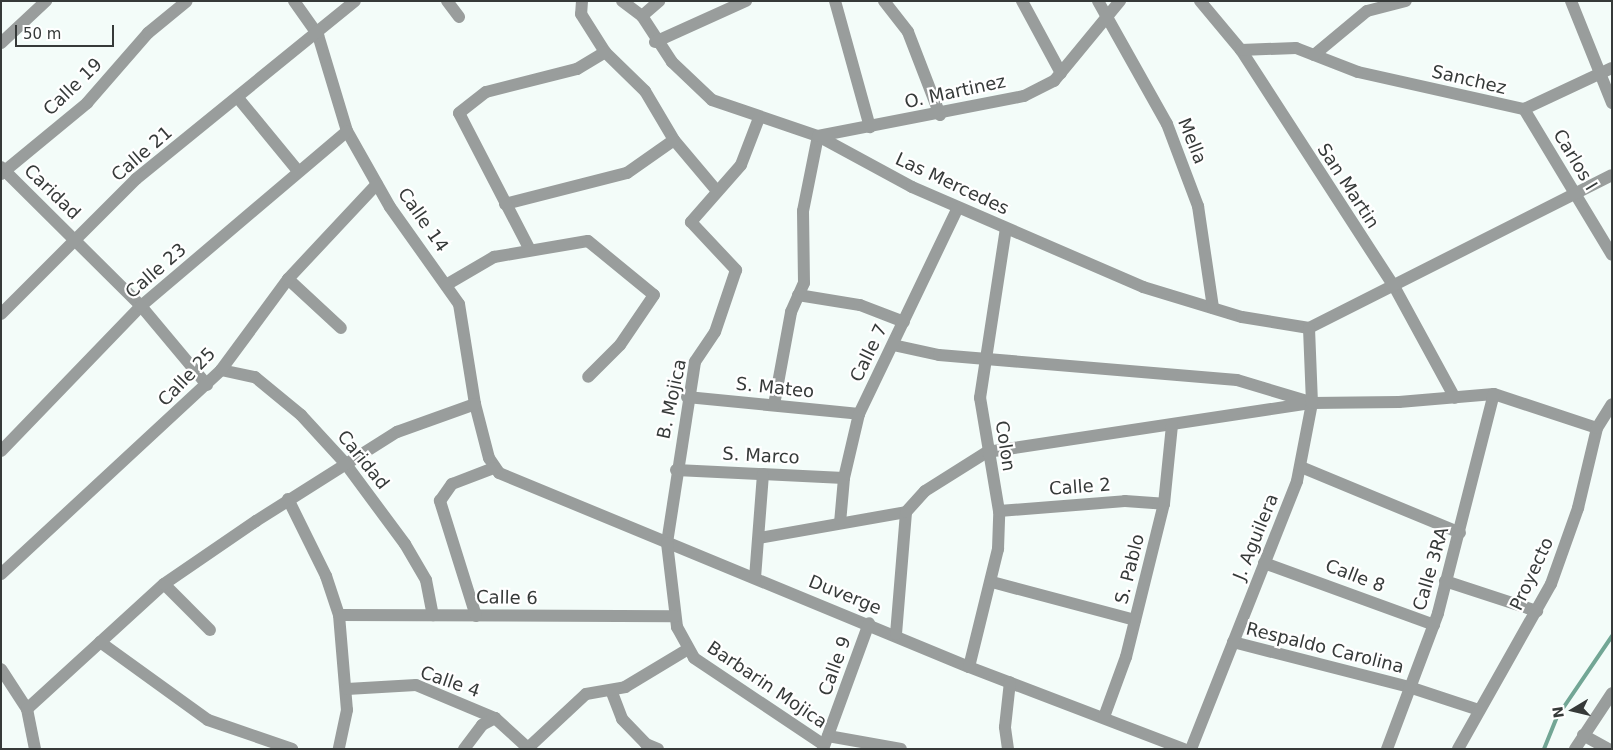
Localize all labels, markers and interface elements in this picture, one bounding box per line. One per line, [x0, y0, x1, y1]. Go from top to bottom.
scale bar [18, 15, 116, 47]
text: 50 m [23, 25, 61, 43]
street label: Calle 19 [39, 54, 107, 120]
street label: Sanchez [1430, 61, 1508, 99]
street label: O. Martinez [902, 71, 1008, 113]
street label: Mella [1173, 115, 1211, 167]
street label: Calle 21 [107, 122, 177, 186]
street label: Carlos I [1548, 126, 1602, 194]
street label: San Martin [1313, 139, 1383, 233]
street label: Las Mercedes [892, 148, 1012, 220]
street label: Caridad [19, 160, 85, 224]
street label: Calle 14 [393, 184, 453, 256]
street label: Calle 23 [121, 239, 191, 303]
street label: Calle 7 [846, 320, 892, 386]
street label: Calle 25 [154, 343, 220, 411]
street label: B. Mojica [653, 357, 691, 441]
street label: S. Mateo [735, 373, 815, 403]
street label: Colon [990, 419, 1020, 473]
street label: Caridad [333, 426, 393, 494]
street label: S. Marco [722, 443, 800, 469]
street label: Calle 2 [1048, 474, 1112, 500]
street label: J. Aguilera [1229, 491, 1283, 583]
street label: Calle 3RA [1409, 525, 1453, 613]
street label: S. Pablo [1111, 532, 1149, 606]
street label: Proyecto [1506, 534, 1558, 614]
street label: Calle 8 [1322, 555, 1388, 597]
street label: Duverge [805, 571, 885, 619]
street label: Calle 6 [476, 587, 538, 609]
street label: Respaldo Carolina [1244, 618, 1406, 678]
street label: Calle 9 [814, 633, 856, 699]
street label: Barbarin Mojica [703, 637, 831, 733]
street label: Calle 4 [417, 662, 483, 702]
north arrow [1548, 685, 1598, 735]
text: N [1549, 705, 1567, 719]

